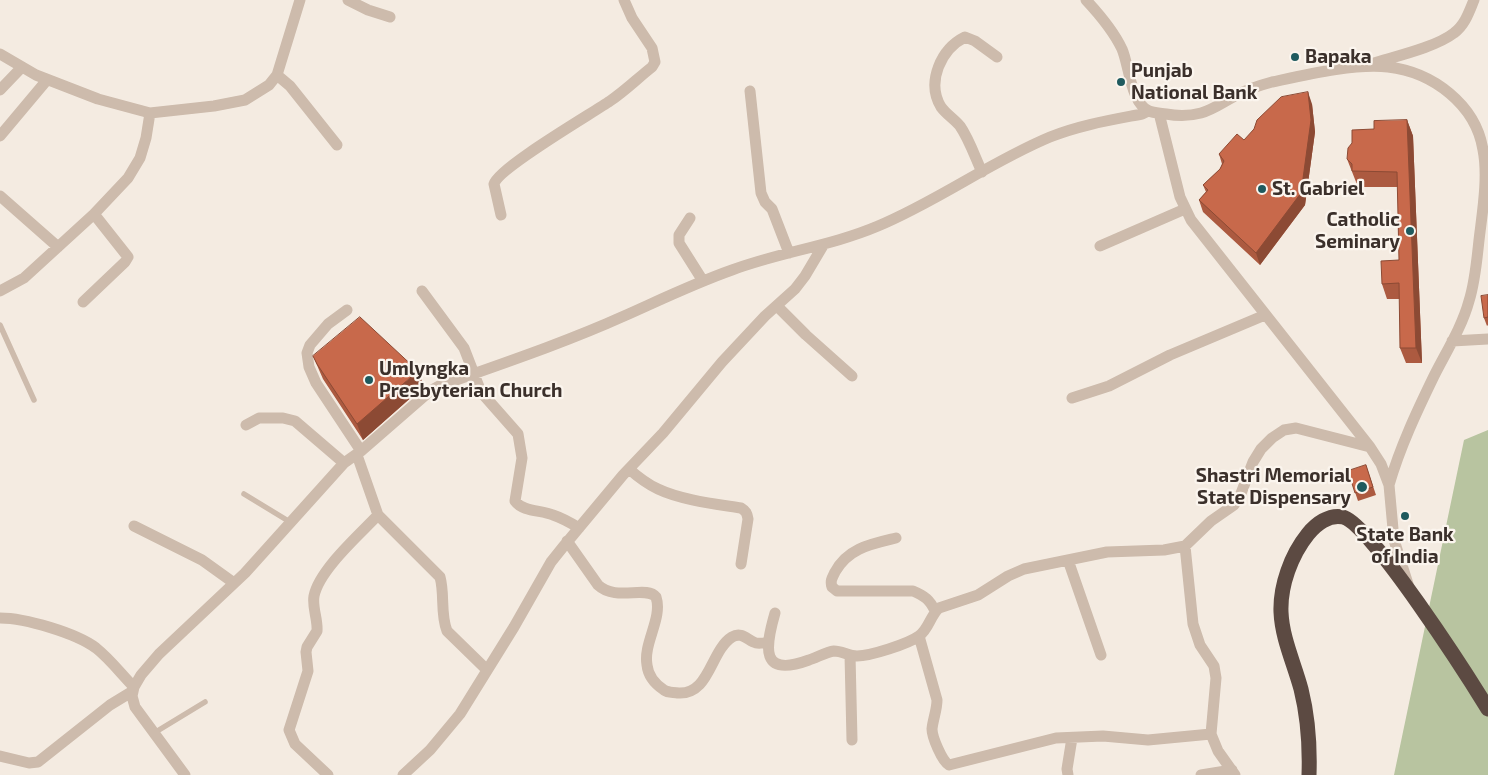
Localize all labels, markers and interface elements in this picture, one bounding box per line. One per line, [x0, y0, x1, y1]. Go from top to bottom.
place label: Bapaka [1305, 46, 1372, 68]
marker: Bapaka [1289, 51, 1301, 63]
place label: Punjab National Bank [1131, 60, 1257, 104]
marker: Punjab National Bank [1115, 76, 1127, 88]
place label: St. Gabriel [1272, 178, 1364, 200]
marker: St. Gabriel [1256, 183, 1268, 195]
place label: Catholic Seminary [1315, 209, 1400, 253]
marker: Catholic Seminary [1404, 225, 1416, 237]
place label: Umlyngka Presbyterian Church [379, 358, 563, 402]
marker: Umlyngka Presbyterian Church [363, 374, 375, 386]
place label: Shastri Memorial State Dispensary [1196, 465, 1351, 509]
marker: Shastri Memorial State Dispensary [1355, 480, 1369, 494]
marker: State Bank of India [1399, 510, 1411, 522]
place label: State Bank of India [1356, 524, 1454, 568]

